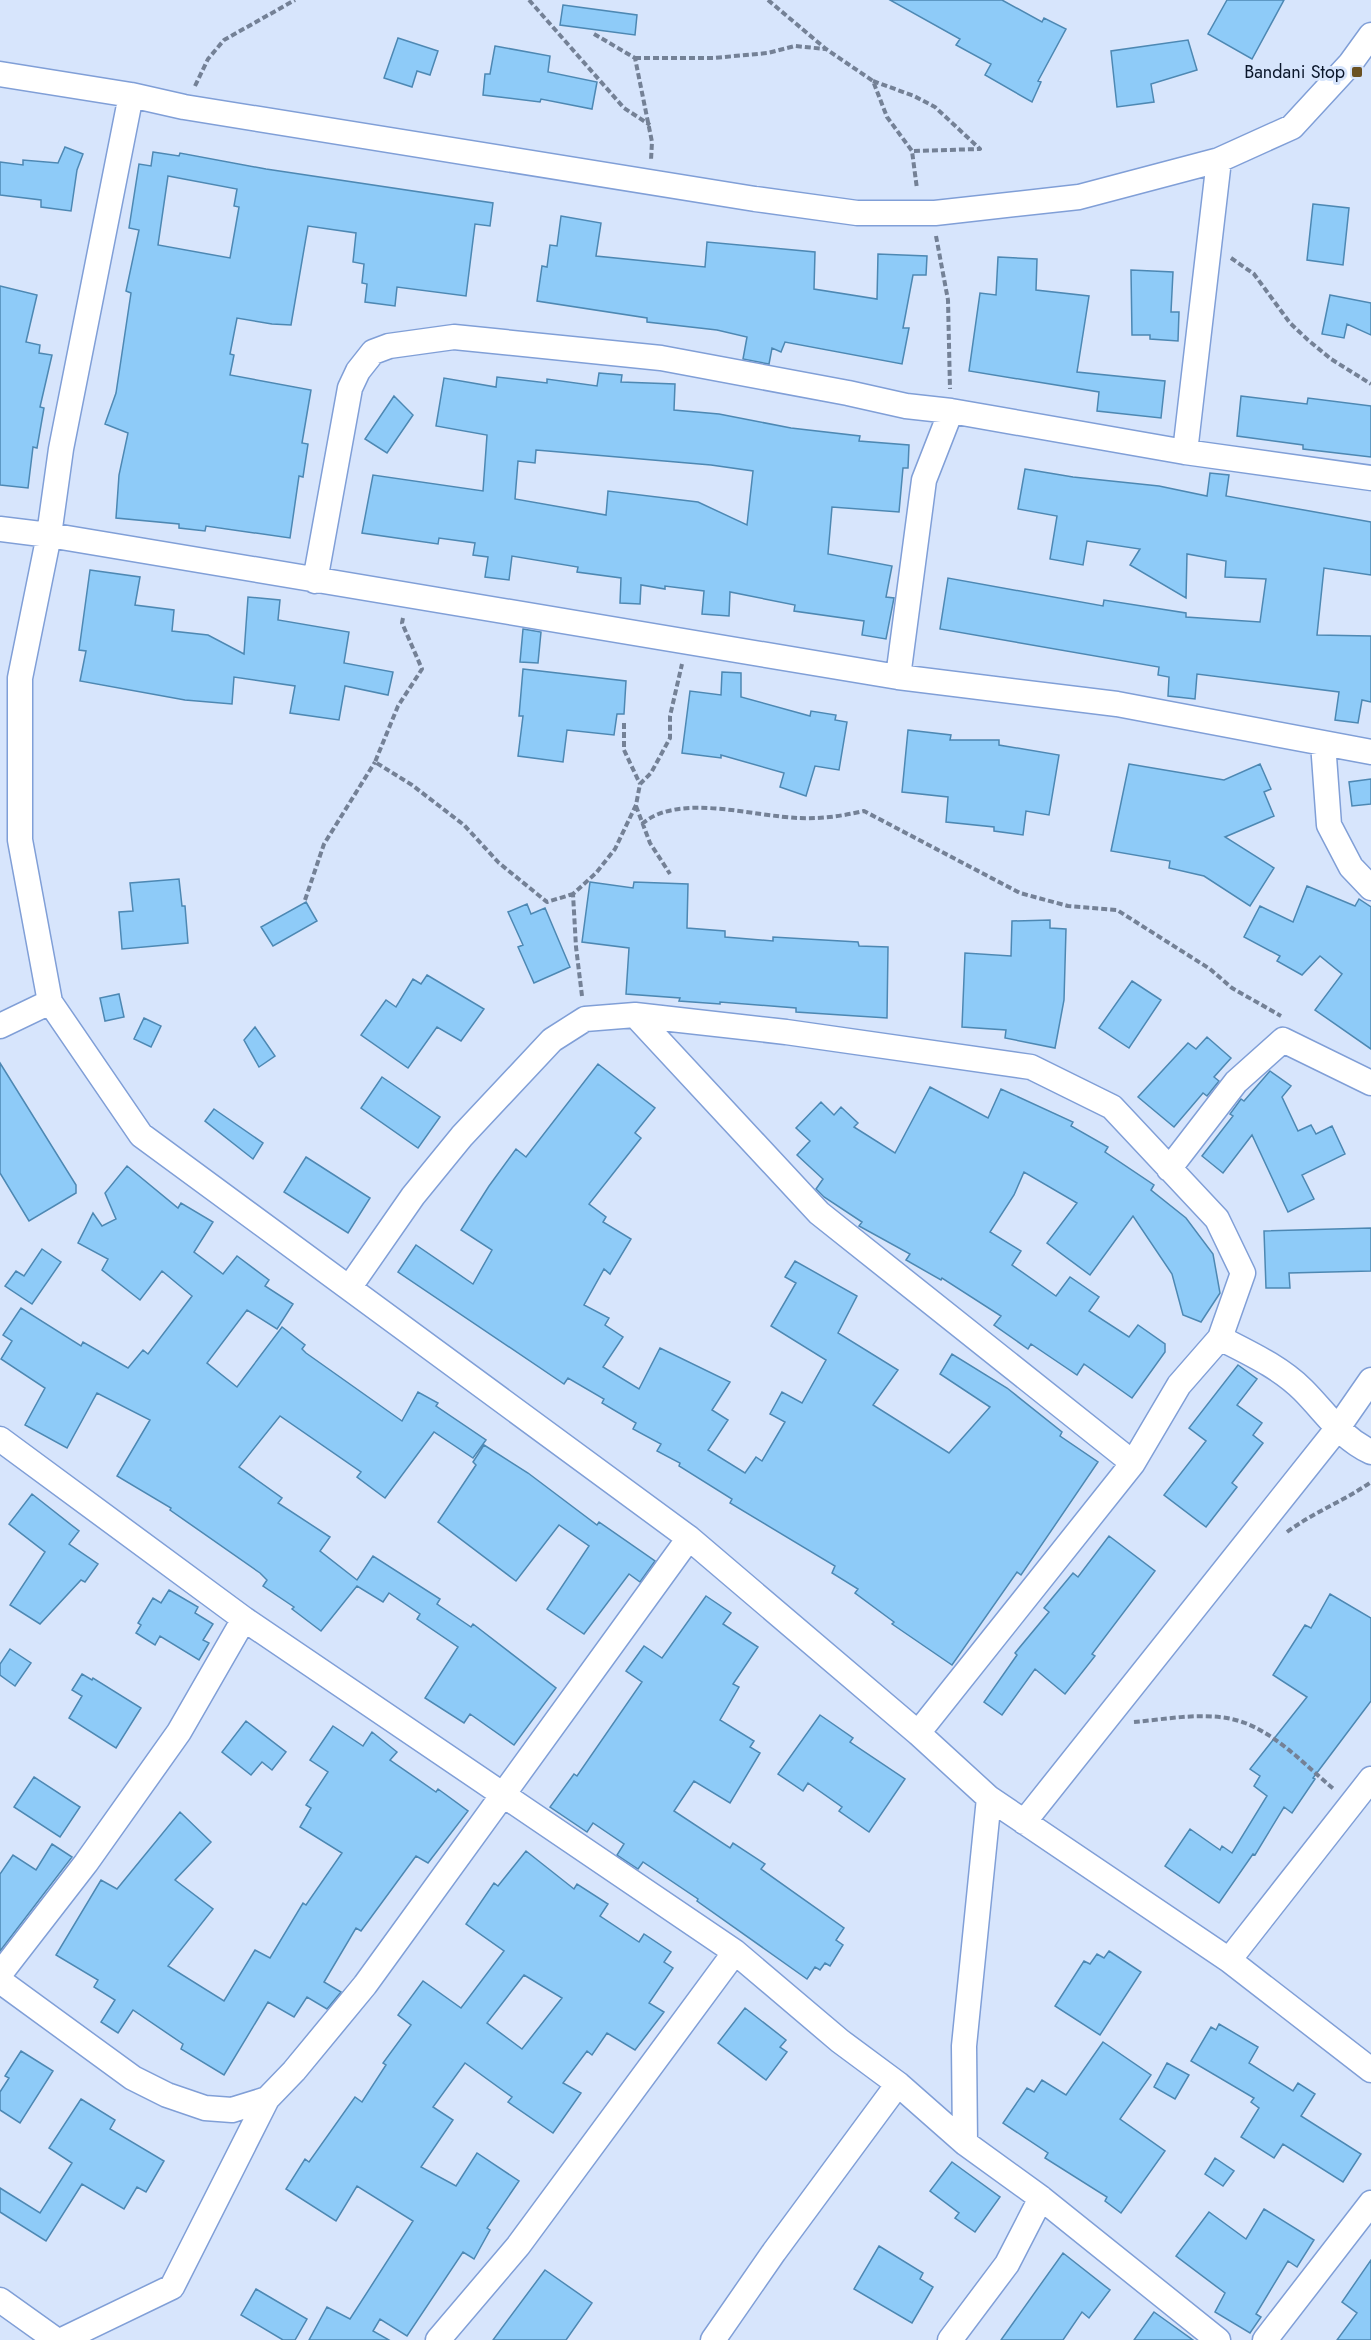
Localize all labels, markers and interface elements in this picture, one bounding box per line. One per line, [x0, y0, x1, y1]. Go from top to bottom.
place label: Bandani Stop [1244, 59, 1345, 85]
marker: Bandani Stop [1350, 65, 1364, 79]

